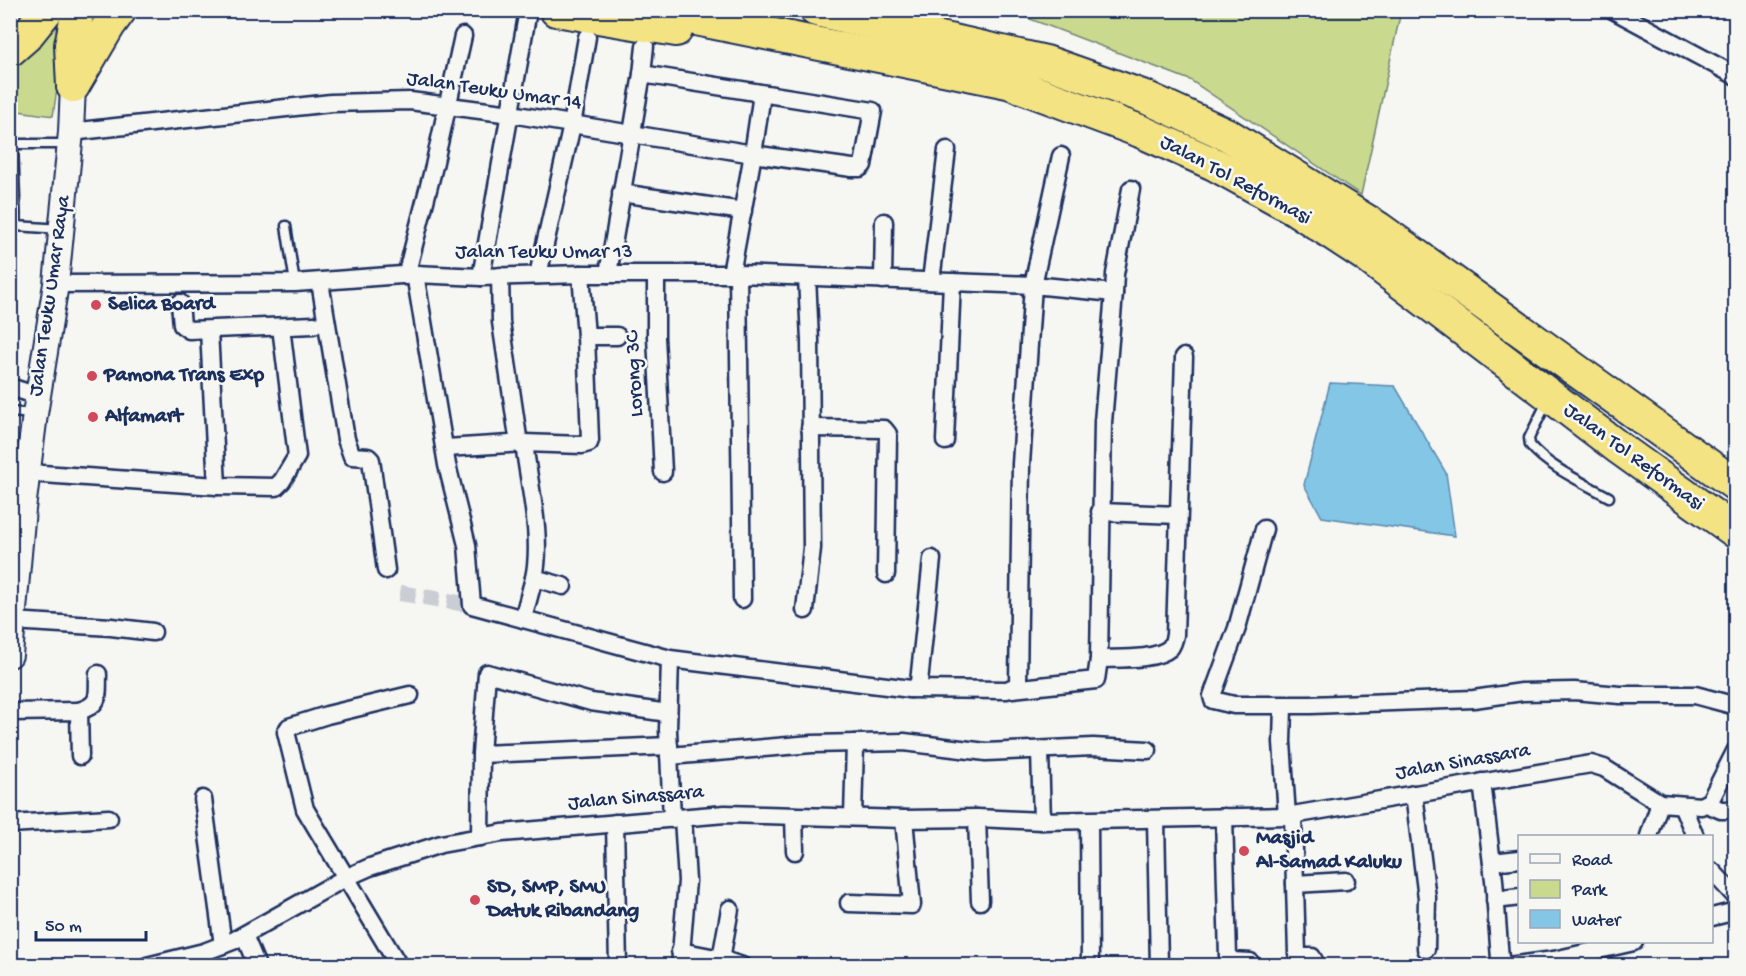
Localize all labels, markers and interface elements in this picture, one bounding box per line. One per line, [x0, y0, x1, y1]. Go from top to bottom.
street label: Jalan Teuku Umar 14 [405, 67, 583, 117]
street label: Jalan Tol Reformasi [1155, 131, 1315, 231]
street label: Jalan Teuku Umar Raya [25, 193, 78, 398]
street label: Jalan Teuku Umar 13 [455, 241, 633, 266]
place label: Selica Board [108, 293, 217, 318]
marker: Selica Board [89, 298, 103, 312]
street label: Lorong 3C [621, 329, 651, 418]
place label: Pamona Trans Exp [103, 364, 265, 389]
marker: Pamona Trans Exp [85, 369, 99, 383]
street label: Jalan Tol Reformasi [1558, 398, 1708, 518]
place label: Alfamart [104, 405, 185, 430]
marker: Alfamart [86, 410, 100, 424]
street label: Jalan Sinassara [1394, 739, 1534, 787]
street label: Jalan Sinassara [567, 780, 706, 817]
place label: Masjid Al-Samad Kaluku [1255, 827, 1402, 876]
legend [1518, 835, 1713, 943]
marker: Masjid Al-Samad Kaluku [1237, 844, 1251, 858]
text: Road [1572, 851, 1613, 872]
place label: SD, SMP, SMU Datuk Ribandang [485, 876, 639, 925]
text: Park [1571, 881, 1608, 902]
marker: SD, SMP, SMU Datuk Ribandang [468, 893, 482, 907]
scale bar [36, 904, 146, 942]
text: Water [1572, 911, 1622, 932]
text: 50 m [45, 917, 82, 938]

